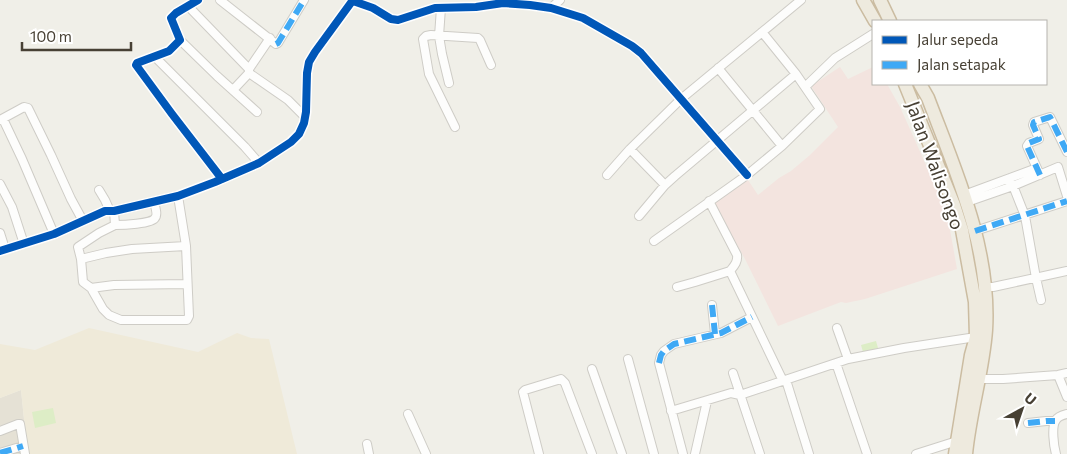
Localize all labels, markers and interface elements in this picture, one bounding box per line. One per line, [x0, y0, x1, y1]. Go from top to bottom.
scale bar [22, 20, 131, 52]
legend [872, 20, 1047, 85]
text: 100 m [30, 27, 72, 45]
text: Jalur sepeda [917, 30, 998, 48]
text: Jalan setapak [917, 55, 1006, 73]
street label: Jalan Walisongo [902, 98, 970, 232]
north arrow [997, 384, 1047, 434]
text: U [1021, 389, 1040, 408]

